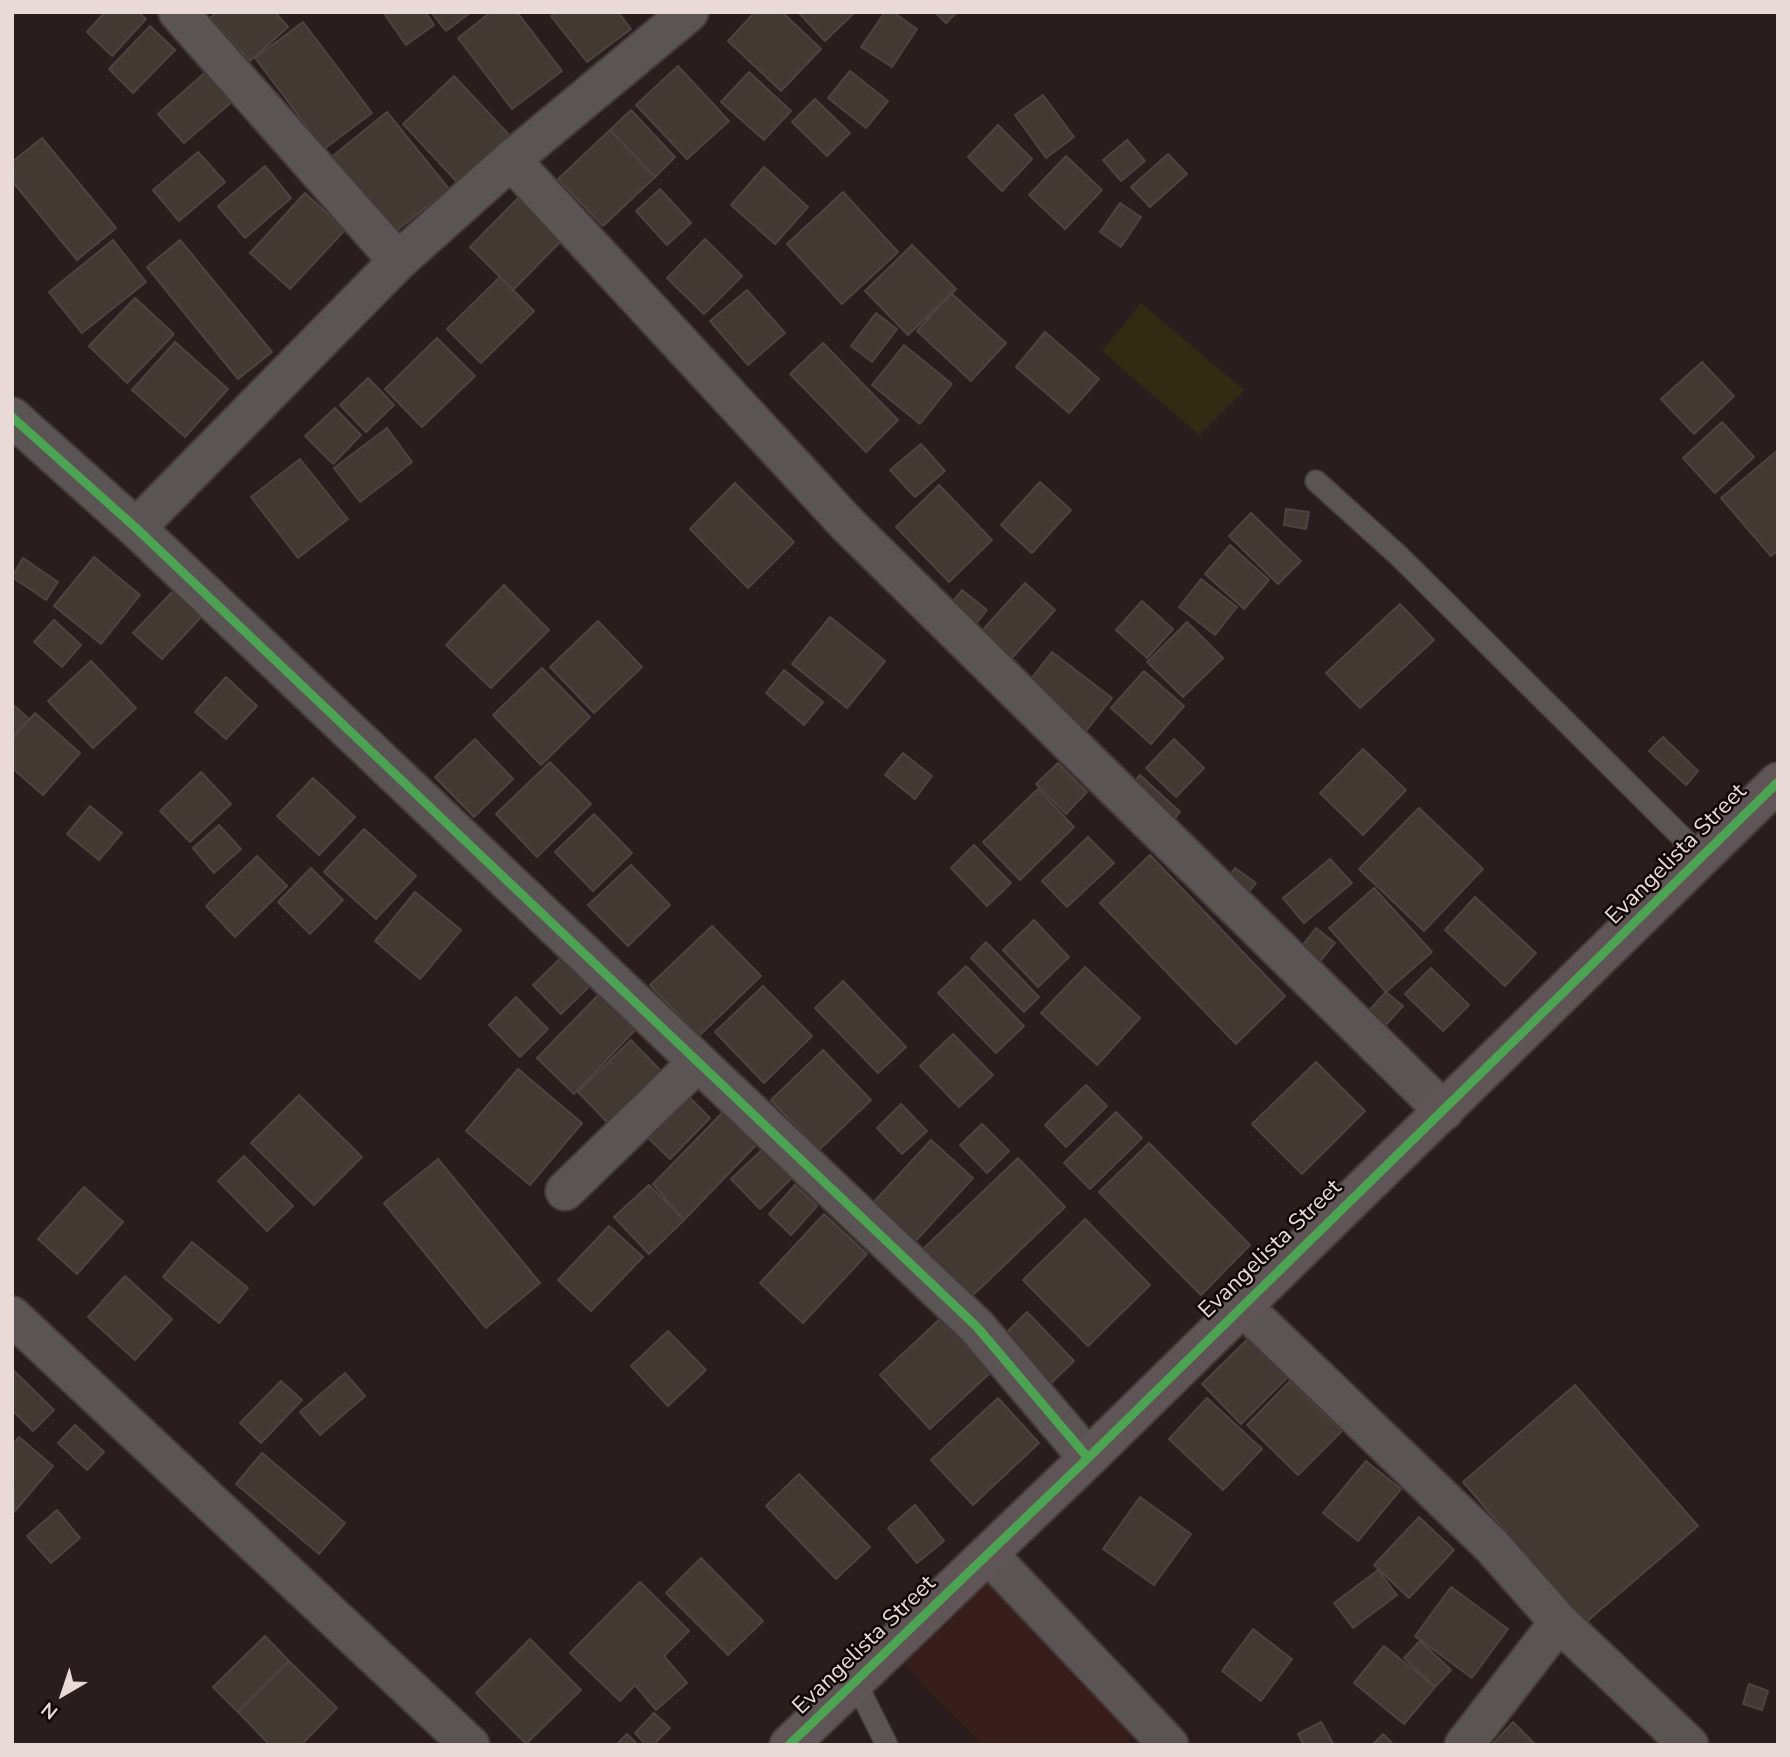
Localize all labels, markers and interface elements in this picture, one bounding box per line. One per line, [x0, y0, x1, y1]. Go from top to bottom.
street label: Evangelista Street [1601, 779, 1753, 931]
street label: Evangelista Street [1194, 1175, 1348, 1325]
street label: Evangelista Street [788, 1571, 942, 1721]
north arrow [28, 1659, 98, 1729]
text: N [36, 1696, 63, 1725]

